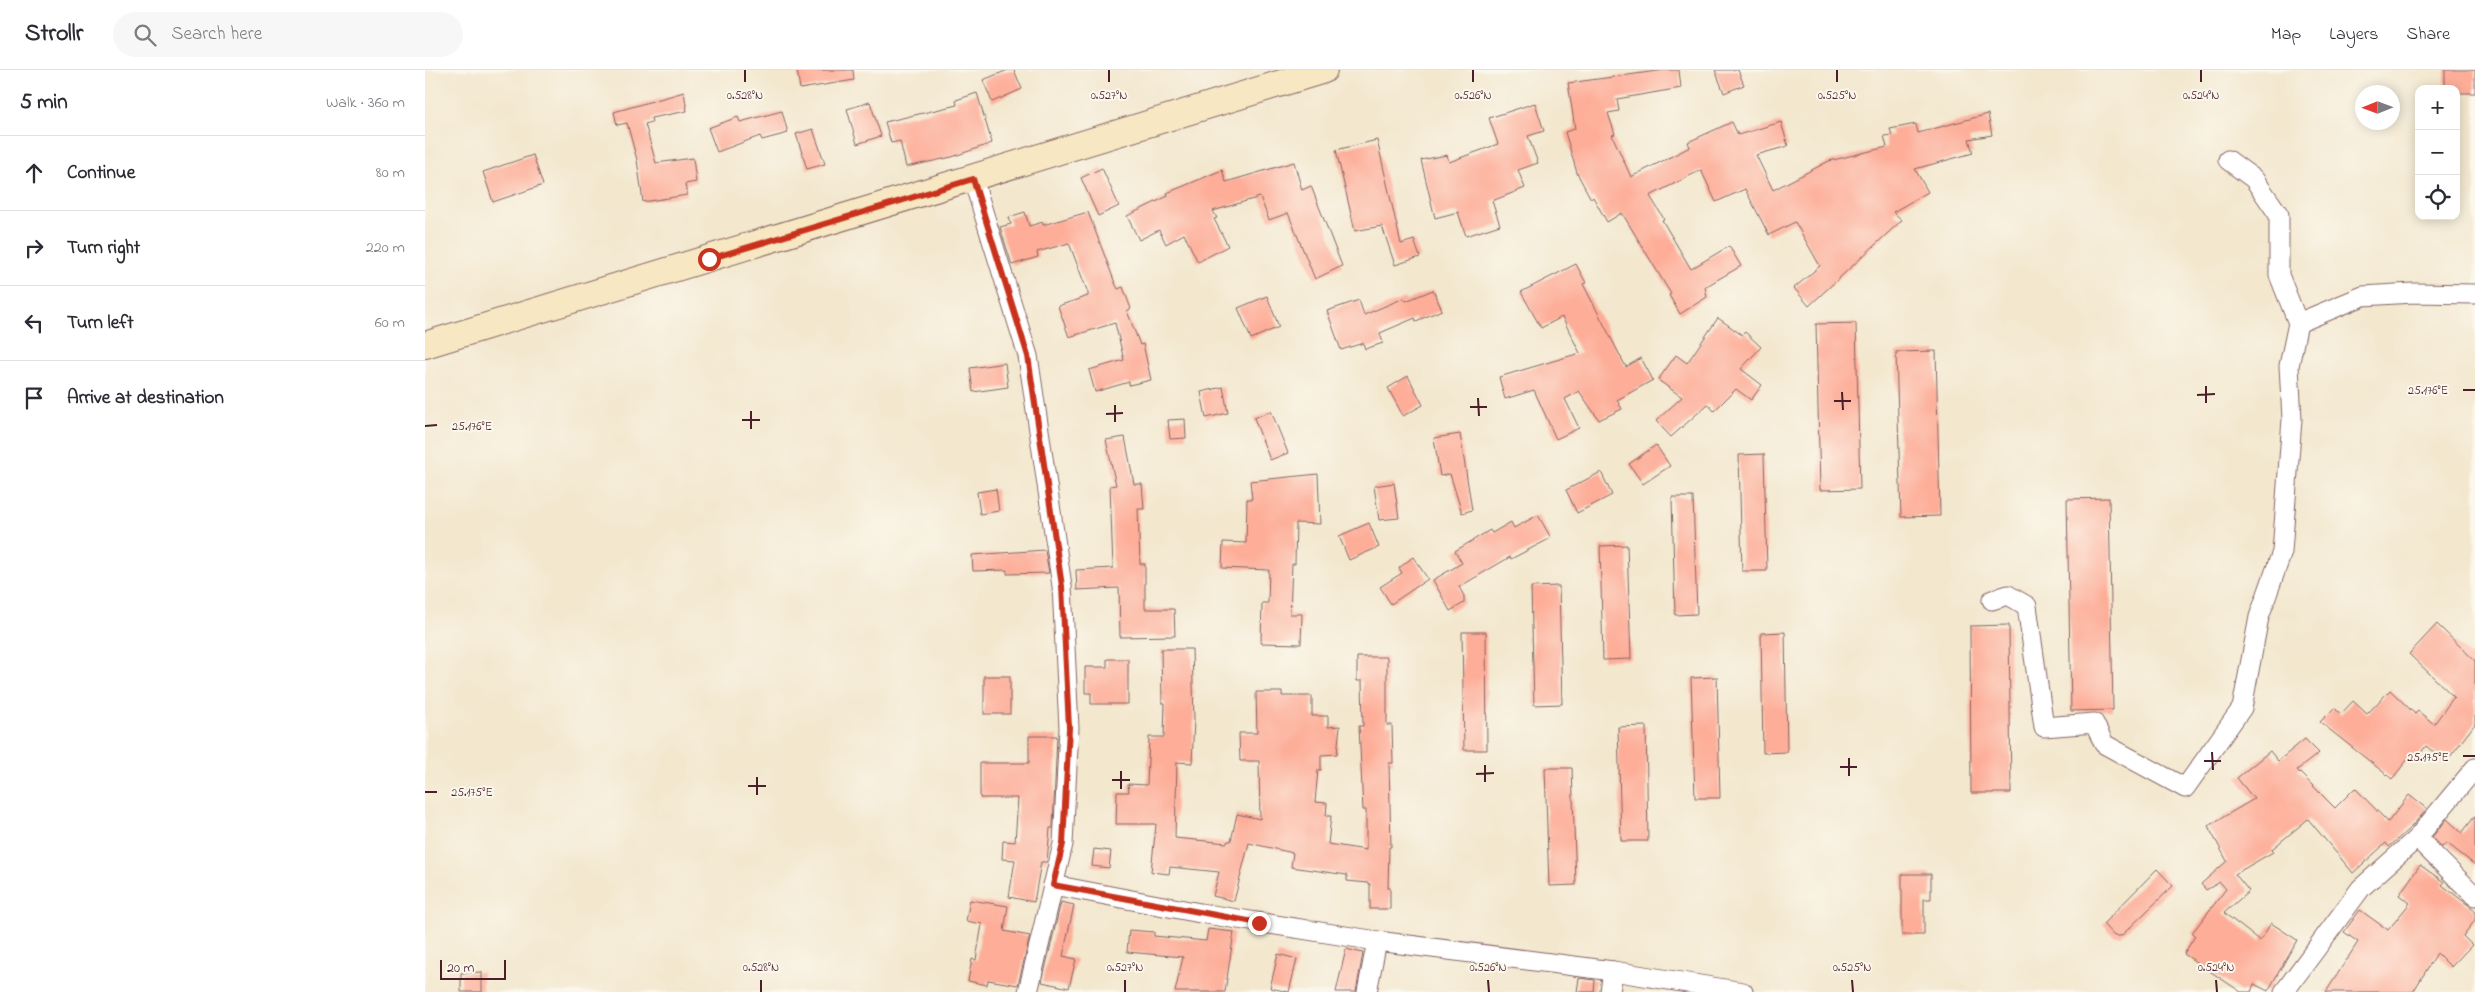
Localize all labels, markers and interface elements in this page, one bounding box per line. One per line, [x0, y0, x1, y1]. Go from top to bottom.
search box [113, 12, 463, 57]
text: Strollr [25, 17, 83, 52]
icon: search [131, 21, 159, 49]
text: Search here [171, 21, 262, 48]
text: Map [2271, 22, 2301, 48]
text: Layers [2329, 22, 2379, 48]
text: Share [2407, 22, 2450, 48]
north arrow [2355, 85, 2400, 130]
map controls [2415, 85, 2460, 220]
button: + [2415, 85, 2460, 130]
text: 0.528°N [727, 87, 763, 105]
text: 0.527°N [1091, 87, 1127, 105]
text: 0.526°N [1454, 87, 1492, 105]
text: 0.525°N [1818, 87, 1856, 105]
text: 0.524°N [2183, 87, 2219, 105]
text: 5 min [20, 88, 68, 118]
text: Walk · 360 m [326, 91, 405, 115]
button: − [2415, 130, 2460, 175]
icon: ahead [20, 159, 48, 187]
text: Continue [67, 160, 135, 187]
text: 80 m [376, 161, 405, 185]
button: locate [2415, 175, 2460, 220]
icon: right [20, 234, 48, 262]
text: Turn right [67, 235, 140, 262]
text: 220 m [366, 236, 405, 260]
route start [698, 248, 721, 271]
icon: left [20, 309, 48, 337]
text: Turn left [67, 310, 134, 337]
text: 60 m [375, 311, 405, 335]
text: 25.176°E [2408, 382, 2448, 400]
icon: arrive [20, 384, 48, 412]
text: Arrive at destination [67, 385, 224, 412]
text: 25.176°E [452, 418, 492, 436]
text: 25.175°E [2407, 749, 2449, 767]
text: 25.175°E [451, 784, 493, 802]
route end [1248, 912, 1271, 935]
scale bar [440, 957, 506, 980]
text: 20 m [447, 958, 474, 979]
text: 0.528°N [743, 959, 779, 977]
text: 0.527°N [1107, 959, 1143, 977]
text: 0.526°N [1469, 959, 1507, 977]
text: 0.525°N [1833, 959, 1871, 977]
text: 0.524°N [2198, 959, 2234, 977]

